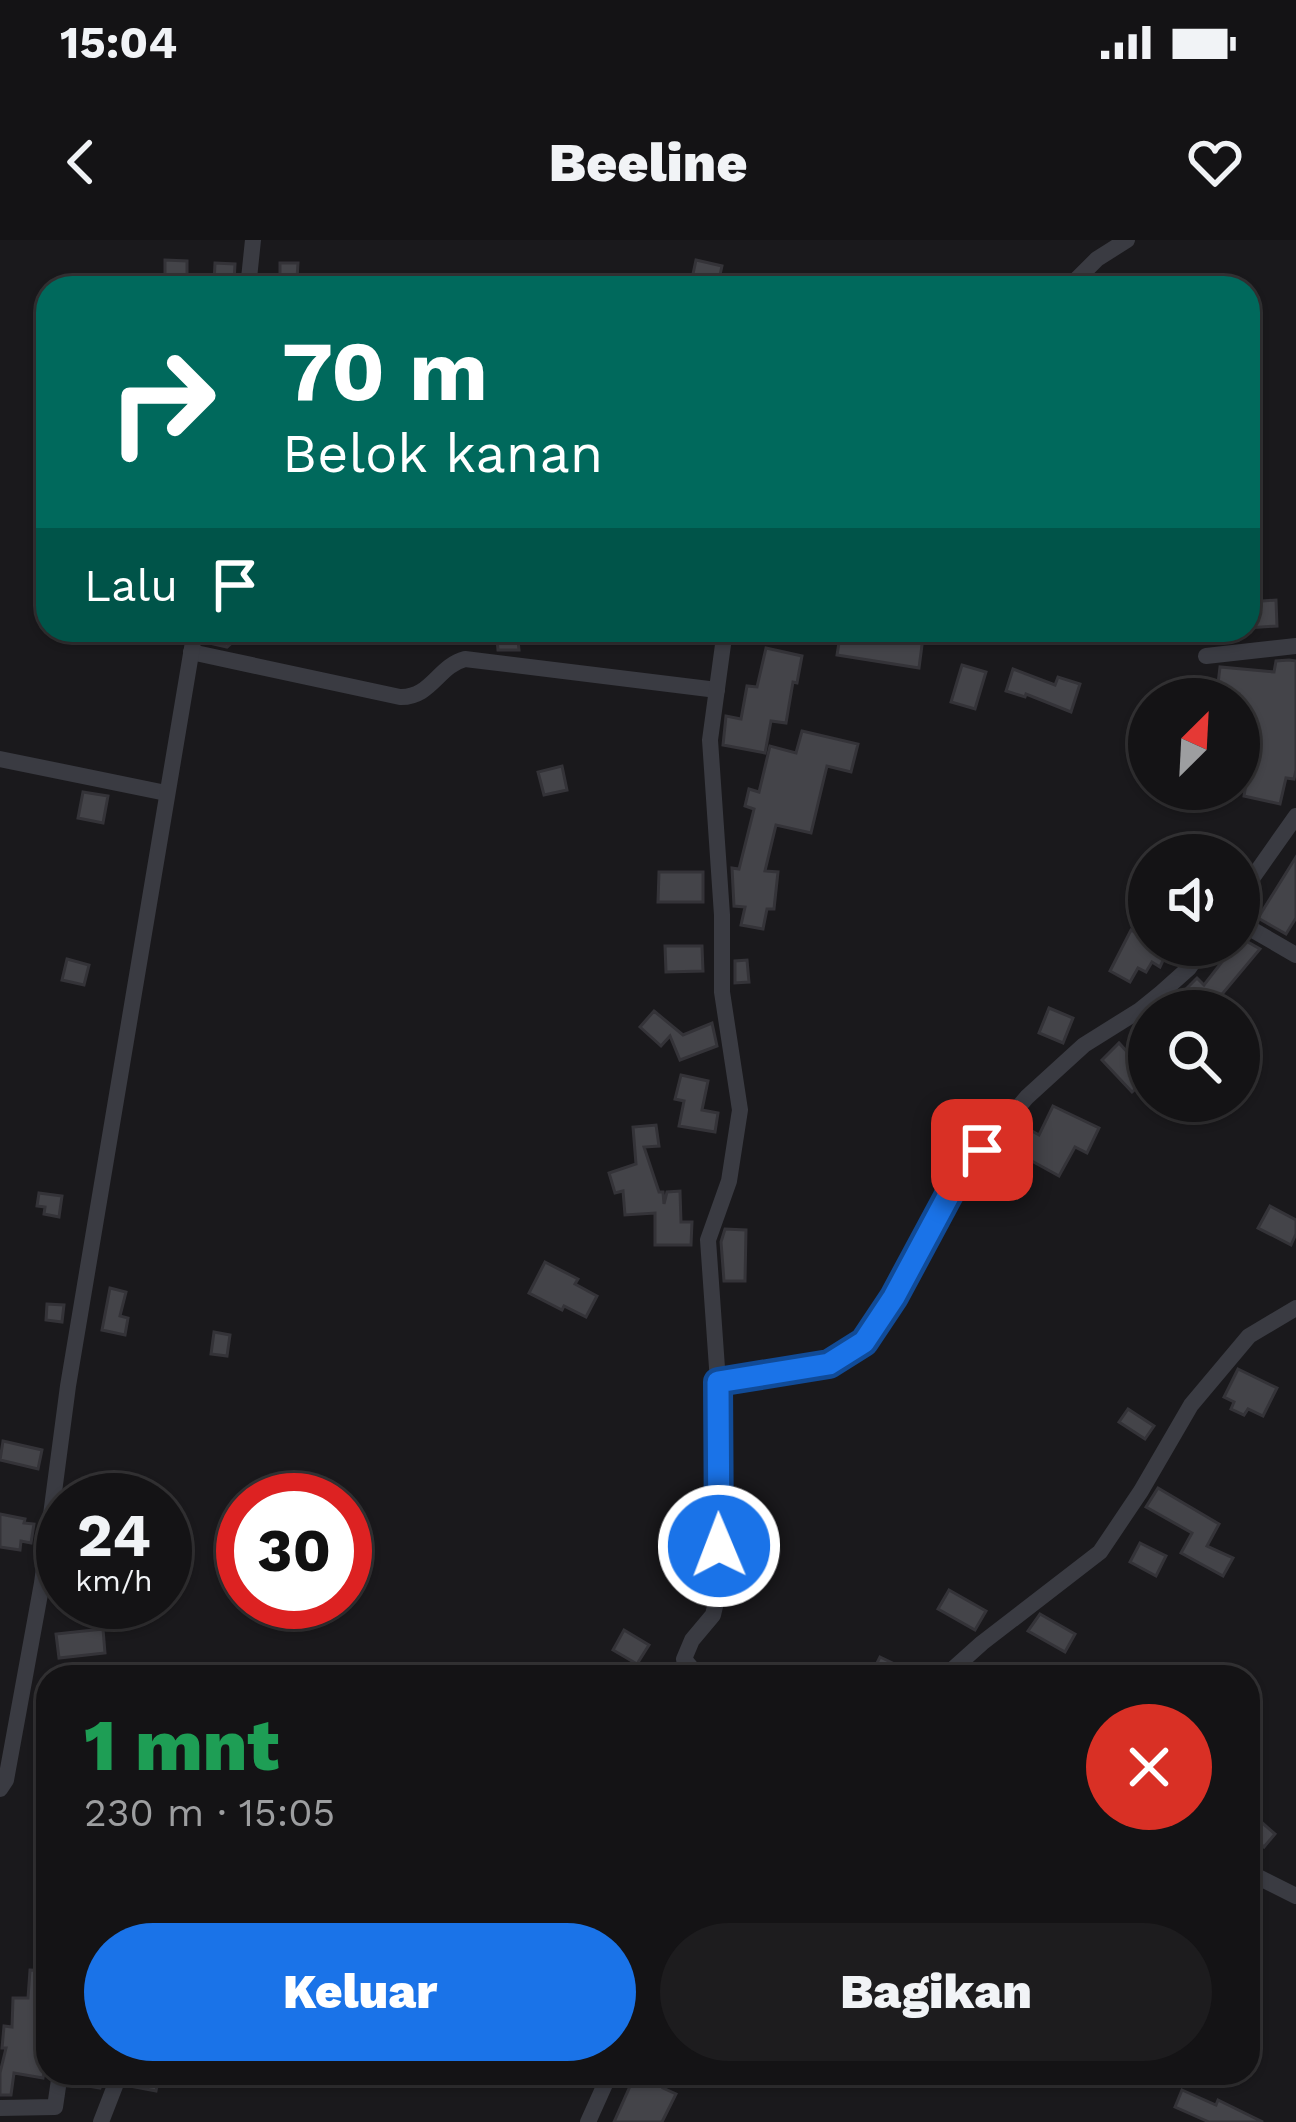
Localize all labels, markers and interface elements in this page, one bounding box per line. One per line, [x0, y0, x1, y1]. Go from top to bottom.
text: 15:04 [60, 16, 177, 69]
icon: back [48, 129, 114, 195]
icon: heart [1182, 129, 1248, 195]
text: Beeline [548, 131, 748, 194]
text: 70 m [282, 322, 488, 420]
icon: right [84, 324, 240, 480]
text: Belok kanan [282, 422, 603, 485]
icon: arrive [202, 552, 268, 618]
text: Lalu [84, 559, 178, 612]
north arrow [1128, 678, 1260, 810]
map controls [1128, 678, 1260, 1122]
button: sound [1128, 834, 1260, 966]
button: search [1128, 990, 1260, 1122]
pin [931, 1099, 1033, 1201]
icon: arrive [949, 1117, 1015, 1183]
speed limit sign: 30 [216, 1473, 372, 1629]
position arrow [656, 1483, 782, 1609]
text: 24 [77, 1500, 151, 1571]
text: km/h [75, 1563, 153, 1598]
text: 1 mnt [84, 1703, 279, 1787]
button: close [1086, 1704, 1212, 1830]
text: 230 m · 15:05 [84, 1790, 335, 1835]
button: Keluar [84, 1923, 636, 2061]
button: Bagikan [660, 1923, 1212, 2061]

